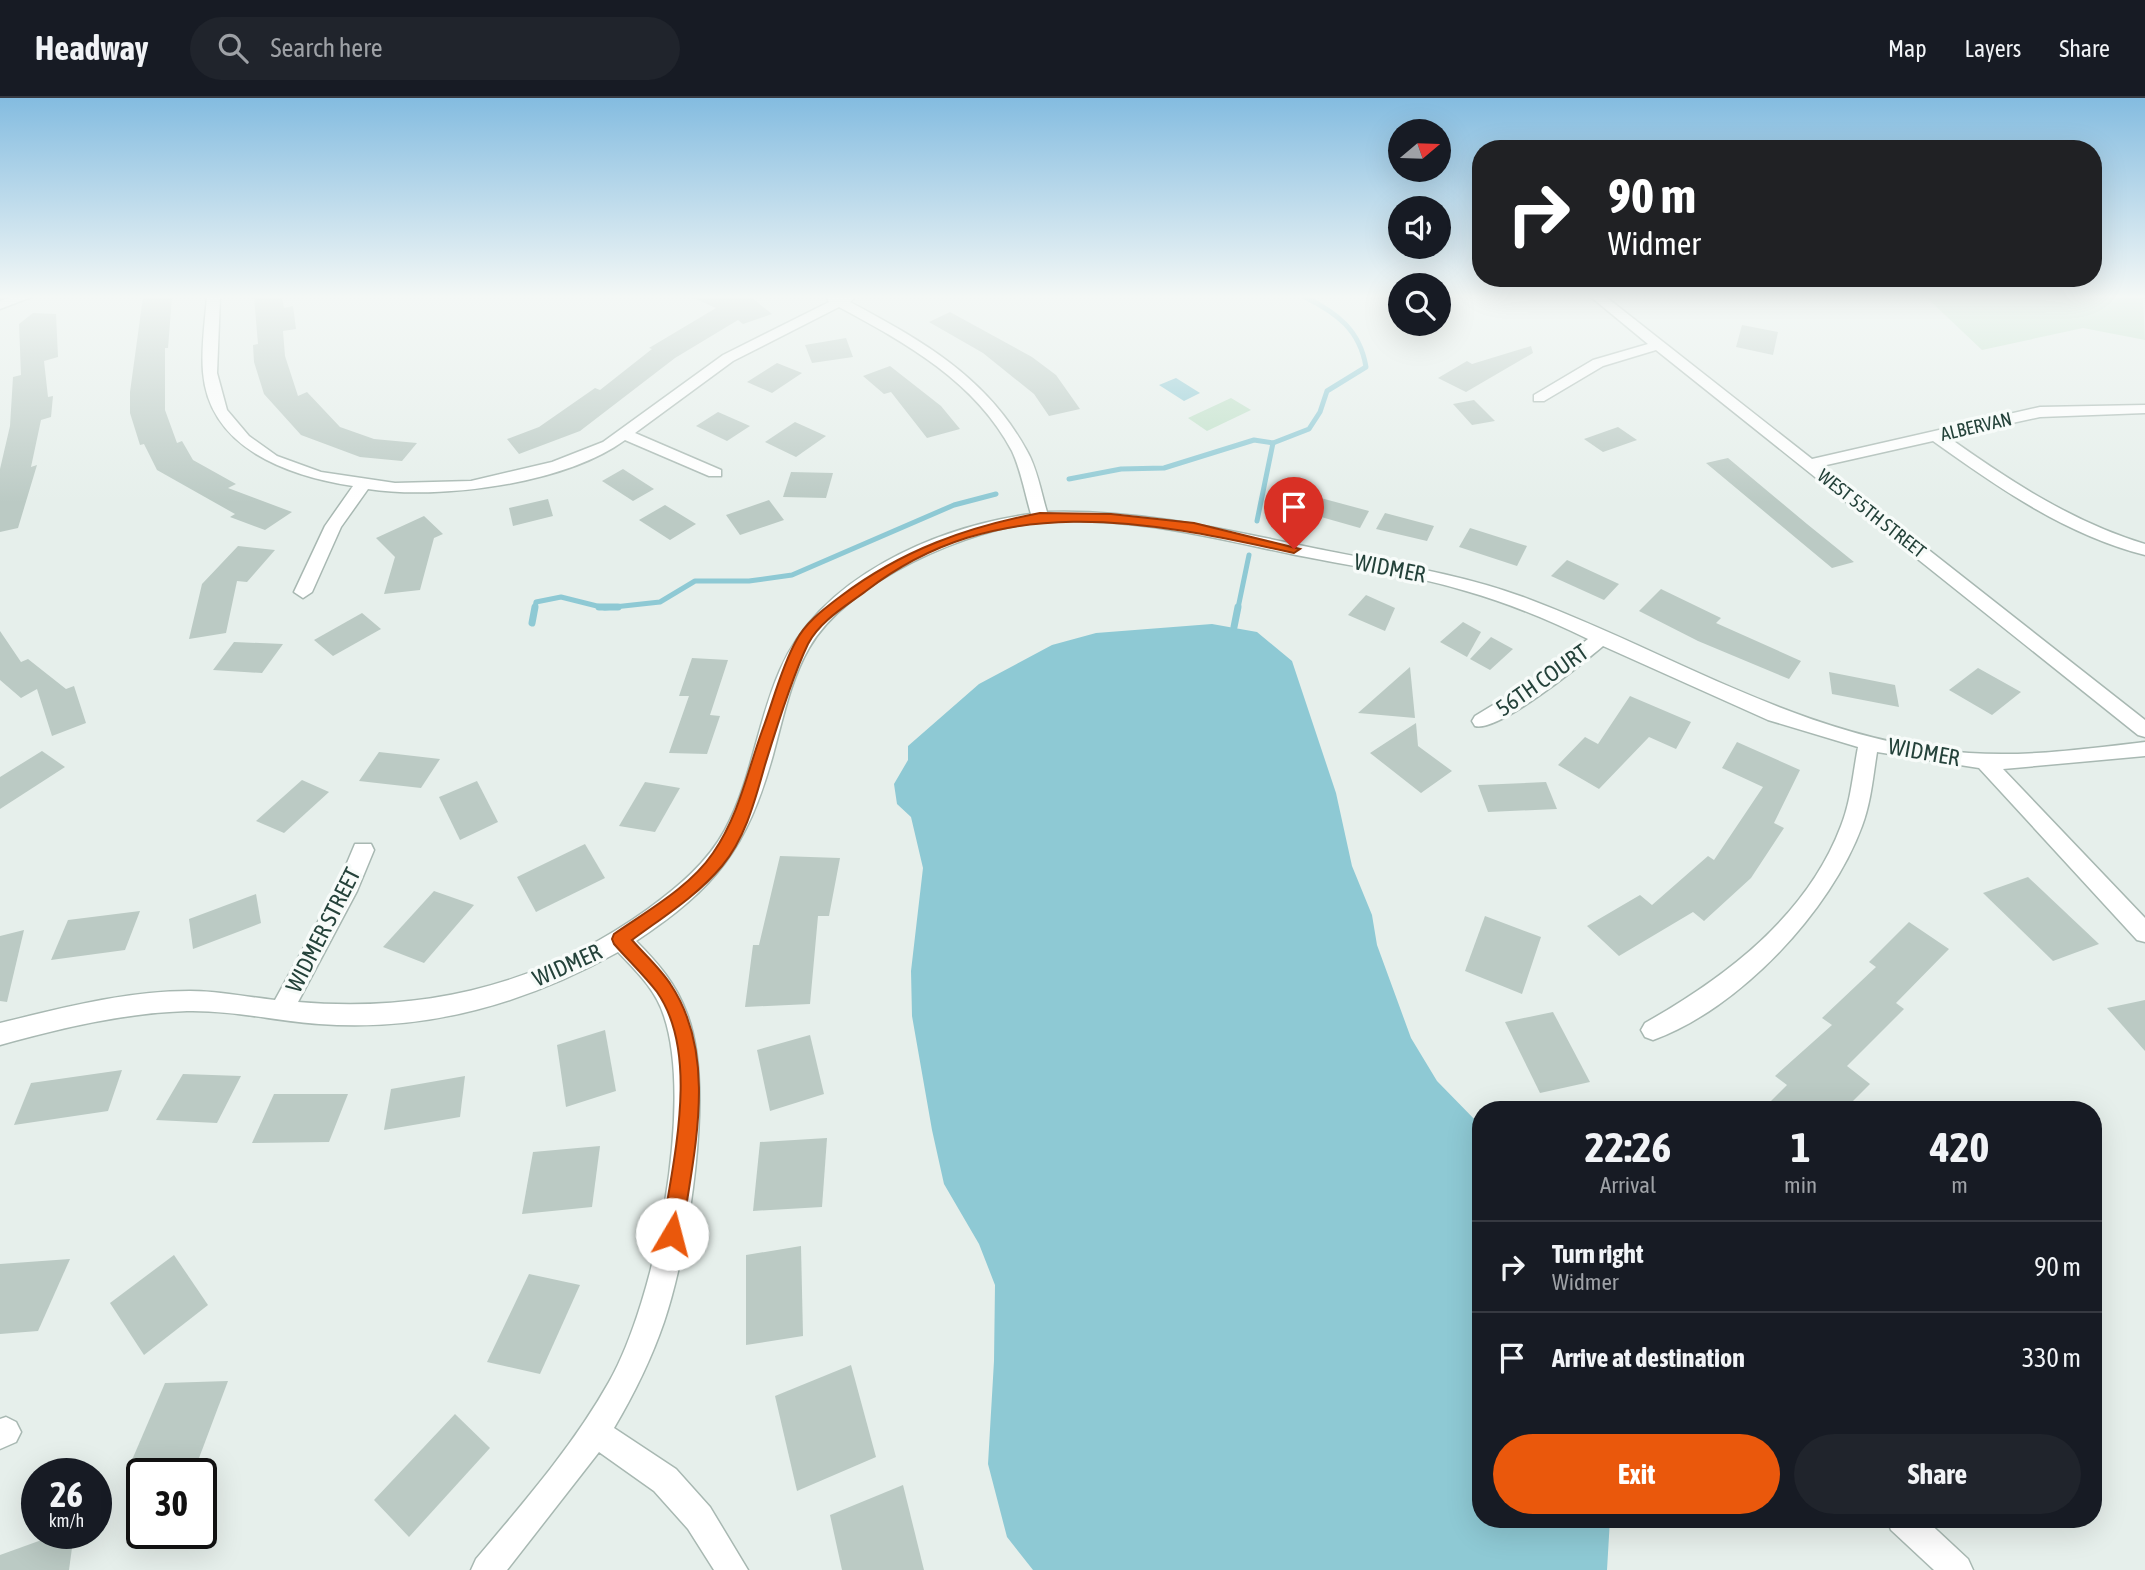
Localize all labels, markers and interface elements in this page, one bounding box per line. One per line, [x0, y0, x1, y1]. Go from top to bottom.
search box [190, 17, 680, 80]
text: Headway [35, 29, 148, 67]
icon: search [214, 29, 252, 67]
text: Search here [270, 33, 383, 63]
text: Map [1888, 35, 1927, 62]
text: Layers [1965, 35, 2021, 62]
text: Share [2059, 35, 2110, 62]
north arrow [1388, 119, 1451, 182]
map controls [1388, 119, 1451, 336]
text: 90 m [1608, 167, 1696, 223]
icon: right [1493, 168, 1584, 259]
button: sound [1388, 196, 1451, 259]
text: Widmer [1608, 225, 1701, 262]
button: search [1388, 273, 1451, 336]
street label: ALBERVAN [1938, 407, 2014, 445]
street label: WEST 55TH STREET [1814, 464, 1931, 562]
pin [1264, 477, 1324, 549]
icon: arrive [1275, 488, 1313, 526]
street label: WIDMER [1352, 548, 1428, 588]
street label: 56TH COURT [1491, 639, 1593, 721]
street label: WIDMER [1886, 733, 1962, 771]
street label: WIDMER STREET [280, 863, 366, 997]
street label: WIDMER [529, 938, 606, 992]
text: 22:26 [1585, 1123, 1671, 1171]
text: 1 [1791, 1123, 1810, 1171]
text: 420 [1930, 1123, 1989, 1171]
text: Arrival [1600, 1172, 1656, 1198]
text: min [1784, 1172, 1817, 1198]
text: m [1951, 1172, 1968, 1198]
position arrow [635, 1197, 709, 1271]
text: Turn right [1552, 1239, 1643, 1269]
icon: right [1493, 1248, 1531, 1286]
text: 90 m [2034, 1252, 2081, 1282]
text: Widmer [1552, 1269, 1619, 1295]
icon: arrive [1493, 1339, 1531, 1377]
text: Arrive at destination [1552, 1343, 1745, 1373]
text: 330 m [2022, 1343, 2081, 1373]
button: Exit [1493, 1434, 1780, 1514]
button: Share [1794, 1434, 2081, 1514]
speed limit sign: 30 [126, 1458, 217, 1549]
text: 26 [50, 1474, 83, 1514]
text: km/h [49, 1510, 84, 1531]

